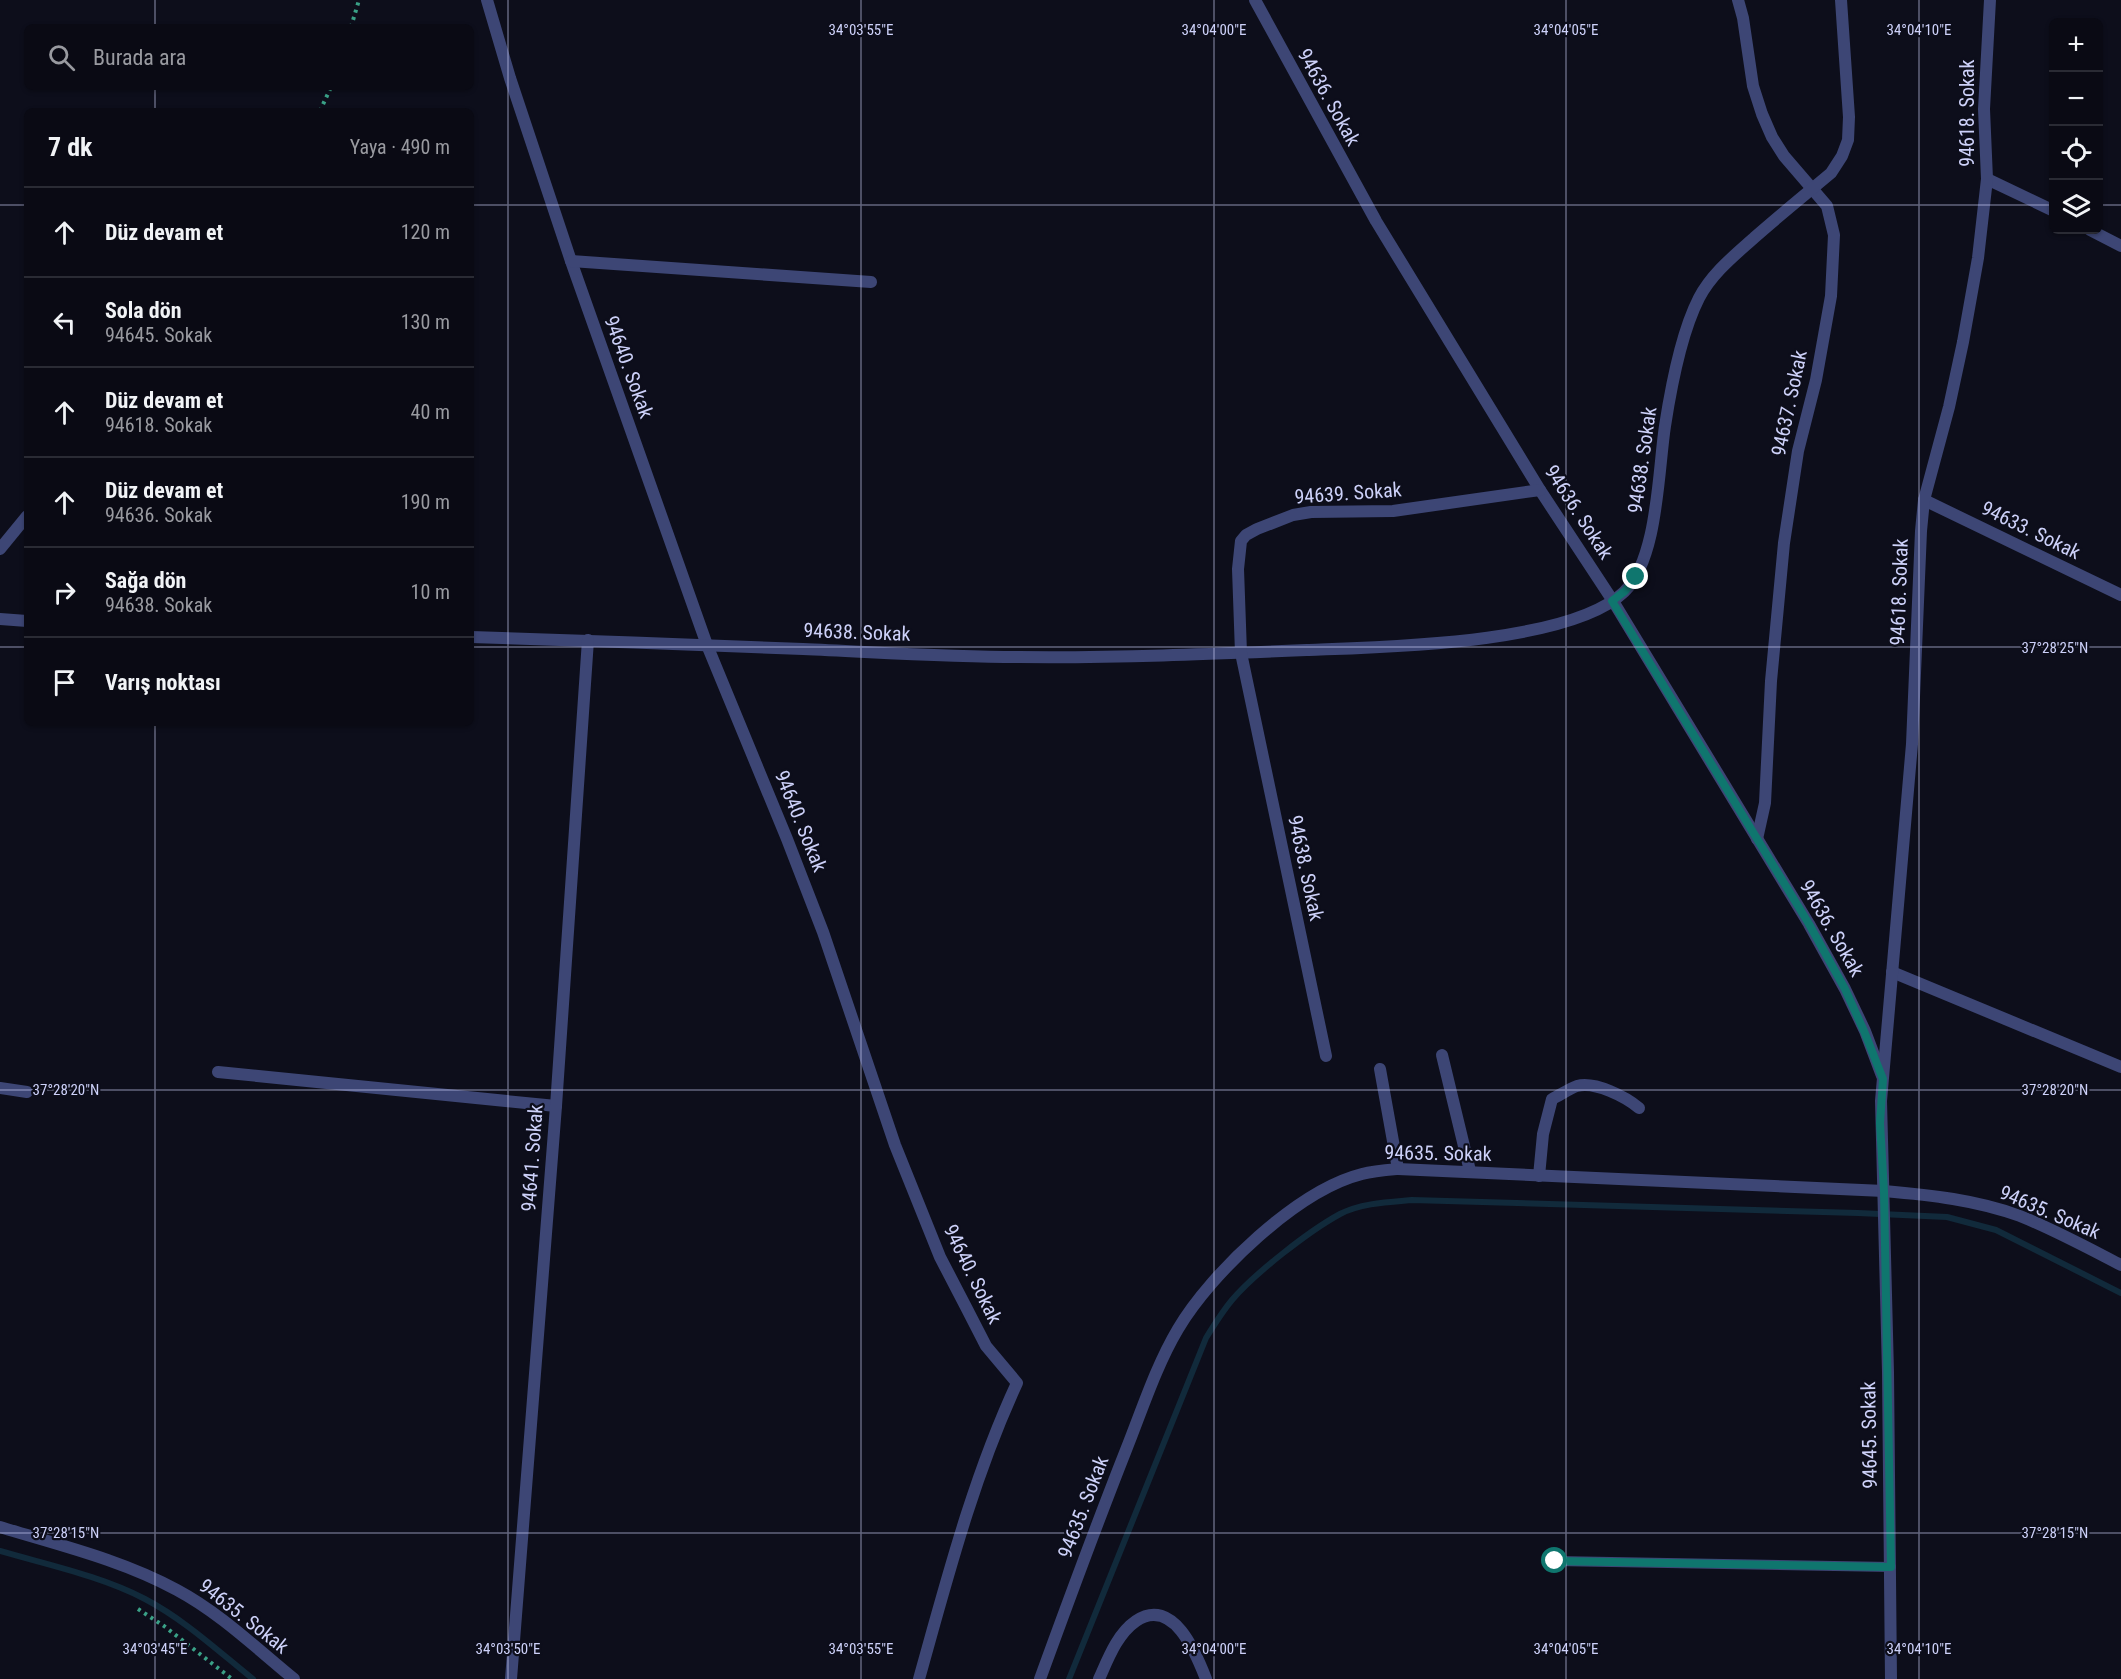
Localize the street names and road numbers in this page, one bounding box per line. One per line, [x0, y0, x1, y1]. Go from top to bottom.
street label: 94636. Sokak [1293, 44, 1365, 150]
street label: 94618. Sokak [1955, 59, 1979, 167]
street label: 94640. Sokak [599, 313, 659, 421]
street label: 94637. Sokak [1766, 348, 1812, 458]
street label: 94638. Sokak [1623, 405, 1661, 515]
street label: 94636. Sokak [1540, 460, 1618, 564]
street label: 94639. Sokak [1294, 477, 1402, 509]
street label: 94633. Sokak [1978, 496, 2084, 564]
street label: 94618. Sokak [1885, 538, 1913, 646]
street label: 94638. Sokak [803, 618, 911, 646]
street label: 94640. Sokak [770, 767, 832, 875]
street label: 94638. Sokak [1283, 813, 1329, 923]
street label: 94636. Sokak [1795, 876, 1869, 980]
street label: 94641. Sokak [516, 1104, 548, 1212]
street label: 94635. Sokak [1384, 1140, 1492, 1166]
street label: 94635. Sokak [1996, 1180, 2104, 1244]
street label: 94640. Sokak [939, 1221, 1007, 1327]
street label: 94645. Sokak [1856, 1381, 1882, 1489]
street label: 94635. Sokak [1053, 1453, 1113, 1561]
street label: 94635. Sokak [194, 1574, 294, 1658]

